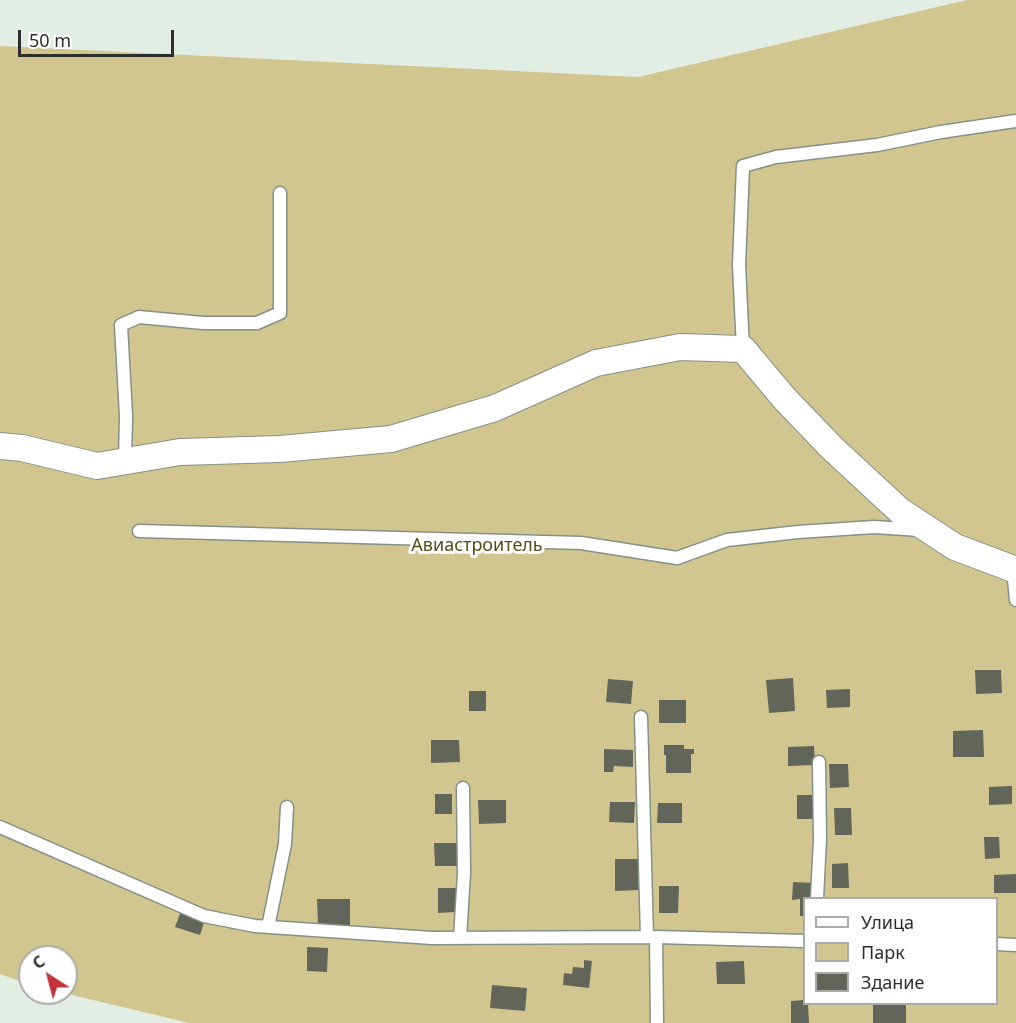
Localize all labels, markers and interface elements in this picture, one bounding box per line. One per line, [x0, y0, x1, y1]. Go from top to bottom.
scale bar [21, 18, 177, 56]
text: 50 m [29, 28, 71, 52]
park label: Авиастроитель [411, 535, 543, 557]
legend [803, 897, 998, 1005]
text: Улица [861, 910, 914, 934]
text: Парк [861, 940, 905, 964]
north arrow [18, 945, 78, 1005]
text: С [28, 950, 49, 974]
text: Здание [861, 970, 924, 994]

